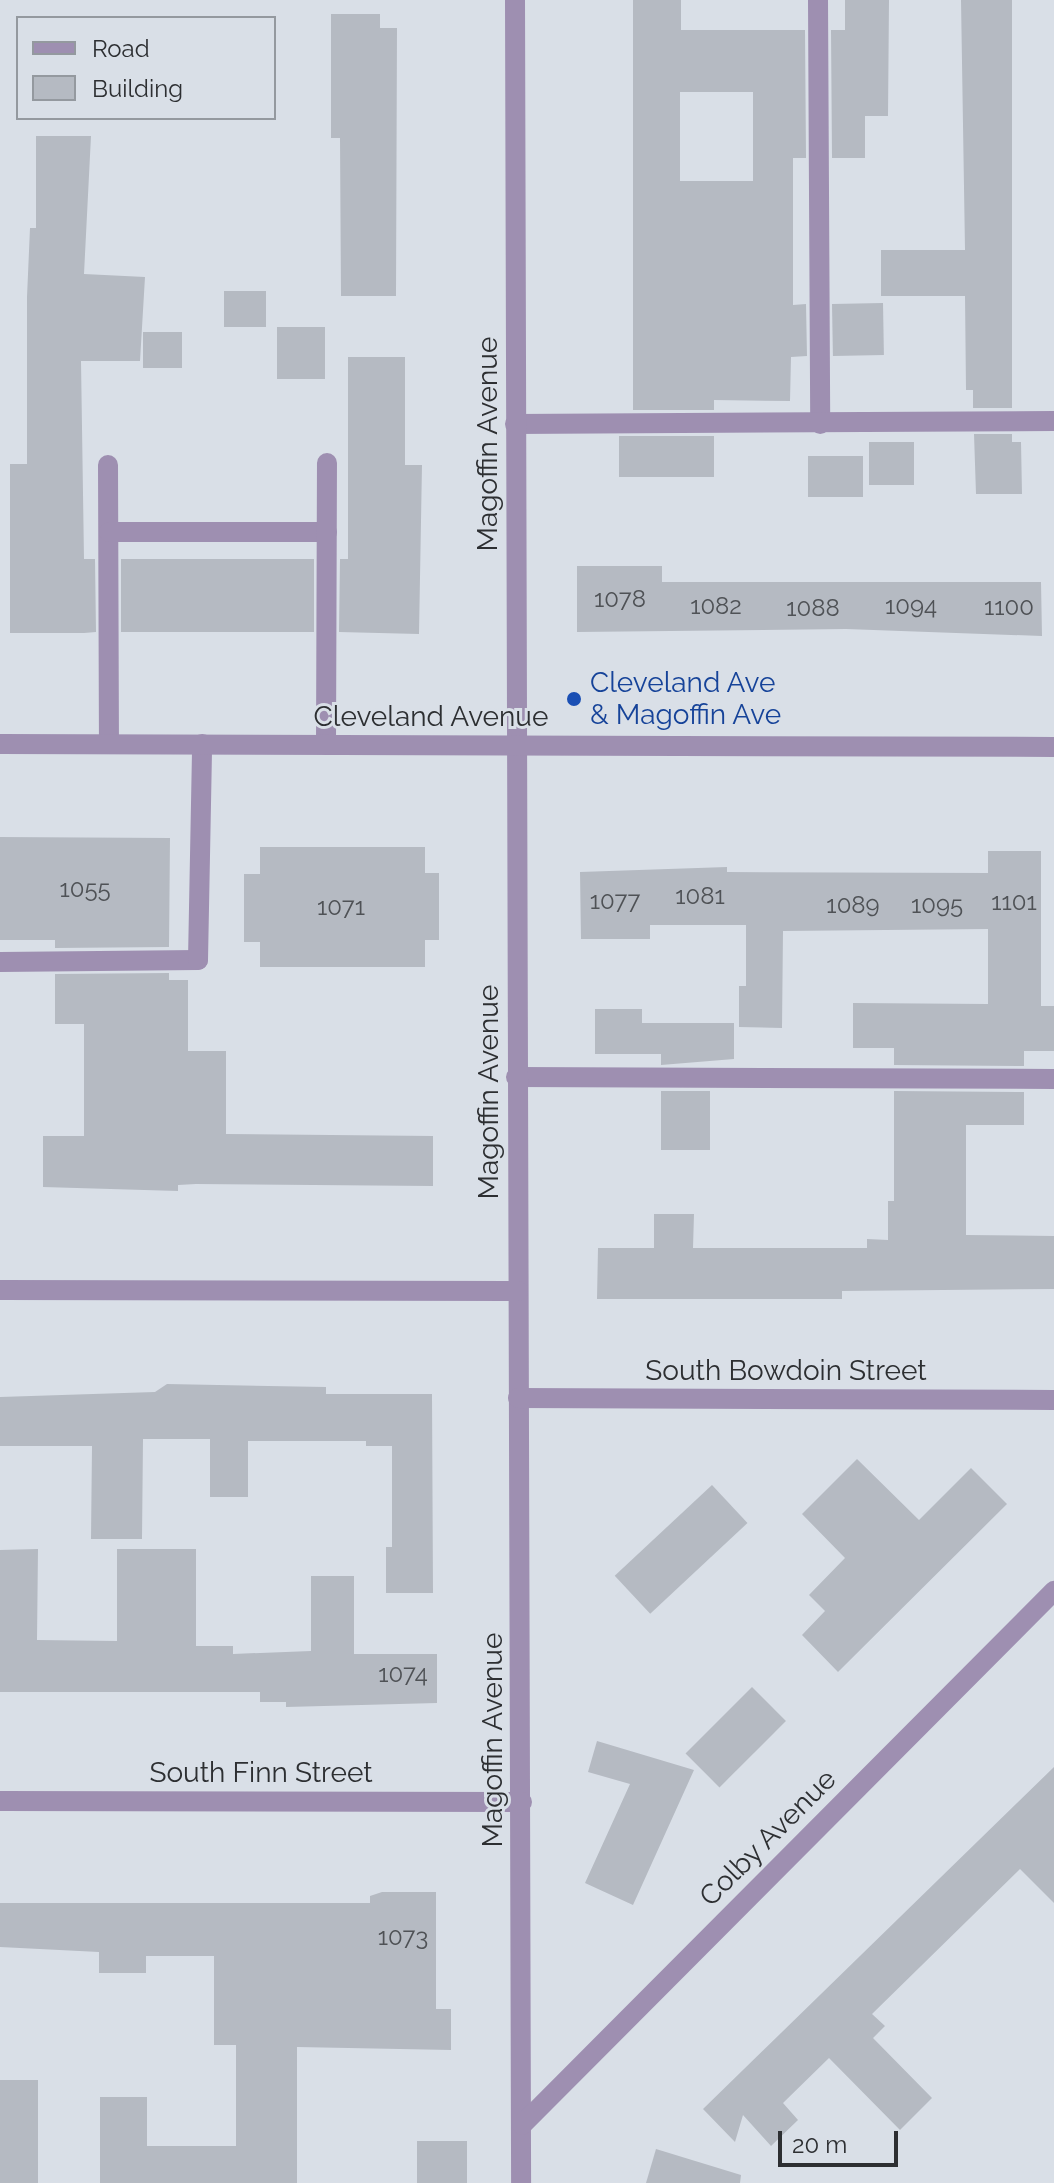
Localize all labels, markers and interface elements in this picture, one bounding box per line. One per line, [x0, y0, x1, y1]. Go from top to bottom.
legend [16, 16, 276, 120]
text: Road [92, 34, 150, 63]
text: Building [92, 74, 183, 103]
street label: Magoffin Avenue [471, 336, 505, 552]
house number: 1078 [594, 585, 646, 613]
house number: 1082 [690, 592, 742, 620]
house number: 1094 [885, 592, 937, 620]
house number: 1100 [984, 593, 1034, 621]
house number: 1088 [786, 594, 840, 622]
place label: Cleveland Ave & Magoffin Ave [590, 666, 782, 732]
marker: Cleveland Ave & Magoffin Ave [565, 690, 583, 708]
street label: Cleveland Avenue [313, 700, 549, 734]
house number: 1055 [59, 875, 111, 903]
house number: 1081 [675, 882, 725, 910]
house number: 1077 [590, 887, 640, 915]
house number: 1101 [991, 888, 1037, 916]
house number: 1089 [826, 891, 880, 919]
house number: 1095 [911, 891, 963, 919]
house number: 1071 [317, 893, 365, 921]
street label: Magoffin Avenue [472, 984, 506, 1200]
street label: South Bowdoin Street [645, 1354, 927, 1388]
street label: Magoffin Avenue [476, 1632, 510, 1848]
house number: 1074 [378, 1660, 428, 1688]
street label: South Finn Street [149, 1756, 373, 1790]
street label: Colby Avenue [692, 1762, 844, 1914]
house number: 1073 [378, 1923, 428, 1951]
scale bar [782, 2115, 902, 2165]
text: 20 m [792, 2130, 847, 2159]

